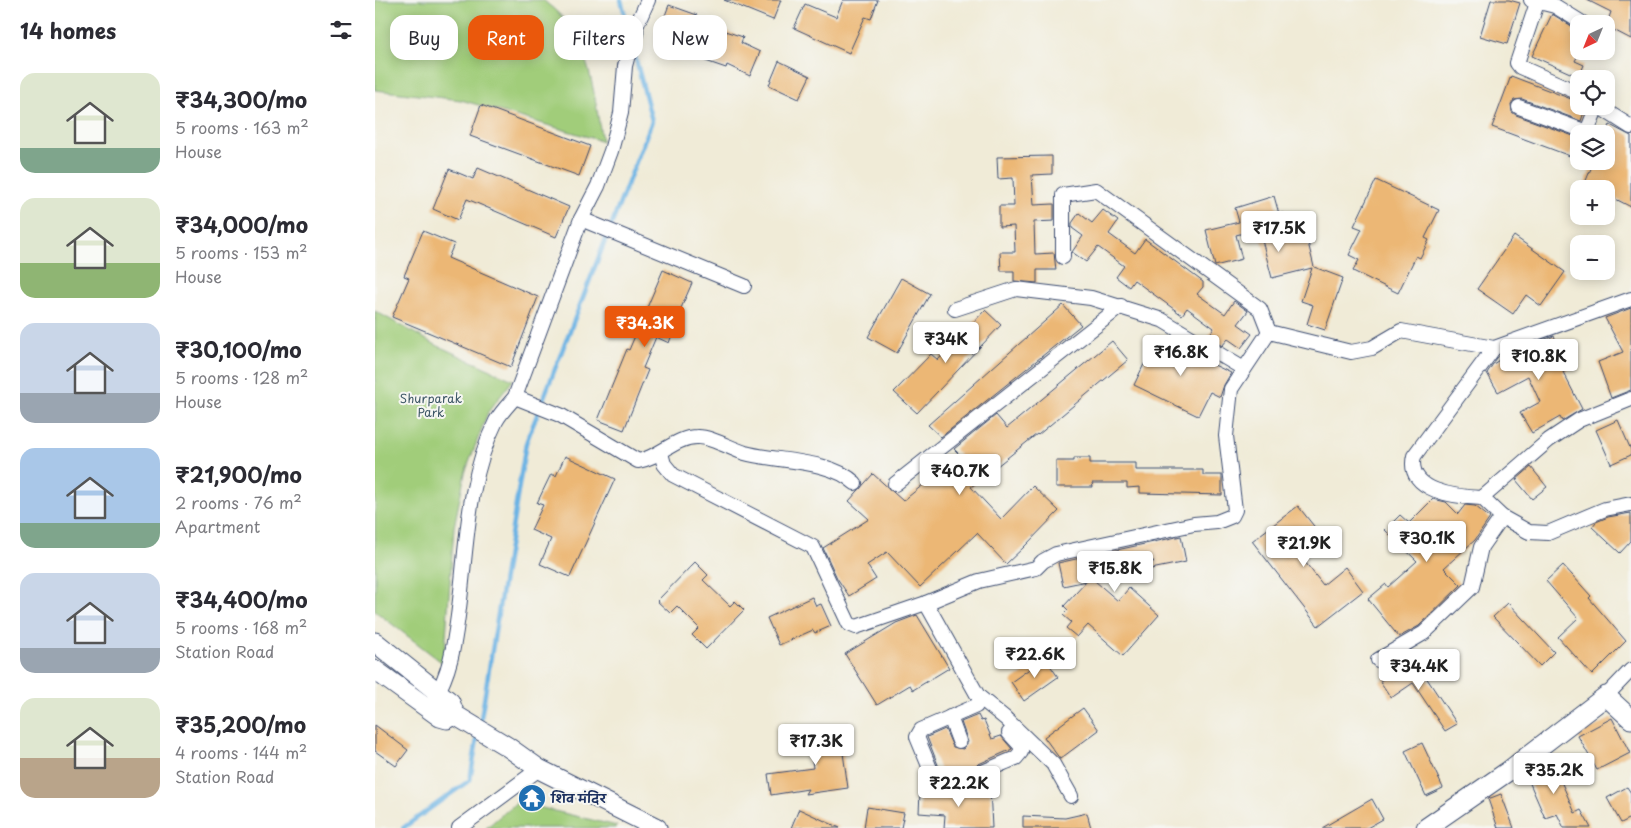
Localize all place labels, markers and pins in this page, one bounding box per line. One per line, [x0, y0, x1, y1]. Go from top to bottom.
pin: ₹17.5K [1238, 210, 1320, 253]
pin: ₹34.3K [604, 306, 686, 348]
pin: ₹34K [916, 322, 976, 364]
pin: ₹16.8K [1140, 334, 1222, 377]
pin: ₹10.8K [1498, 338, 1580, 381]
pin: ₹40.7K [919, 454, 1001, 496]
pin: ₹30.1K [1386, 520, 1468, 563]
pin: ₹21.9K [1263, 526, 1345, 568]
pin: ₹15.8K [1074, 550, 1156, 593]
pin: ₹22.6K [994, 636, 1076, 679]
pin: ₹34.4K [1378, 648, 1460, 691]
pin: ₹17.3K [775, 724, 857, 766]
pin: ₹35.2K [1513, 752, 1595, 795]
pin: ₹22.2K [918, 766, 1000, 808]
temple icon: शिव मंदिर [517, 783, 547, 813]
place label: शिव मंदिर [550, 789, 608, 807]

